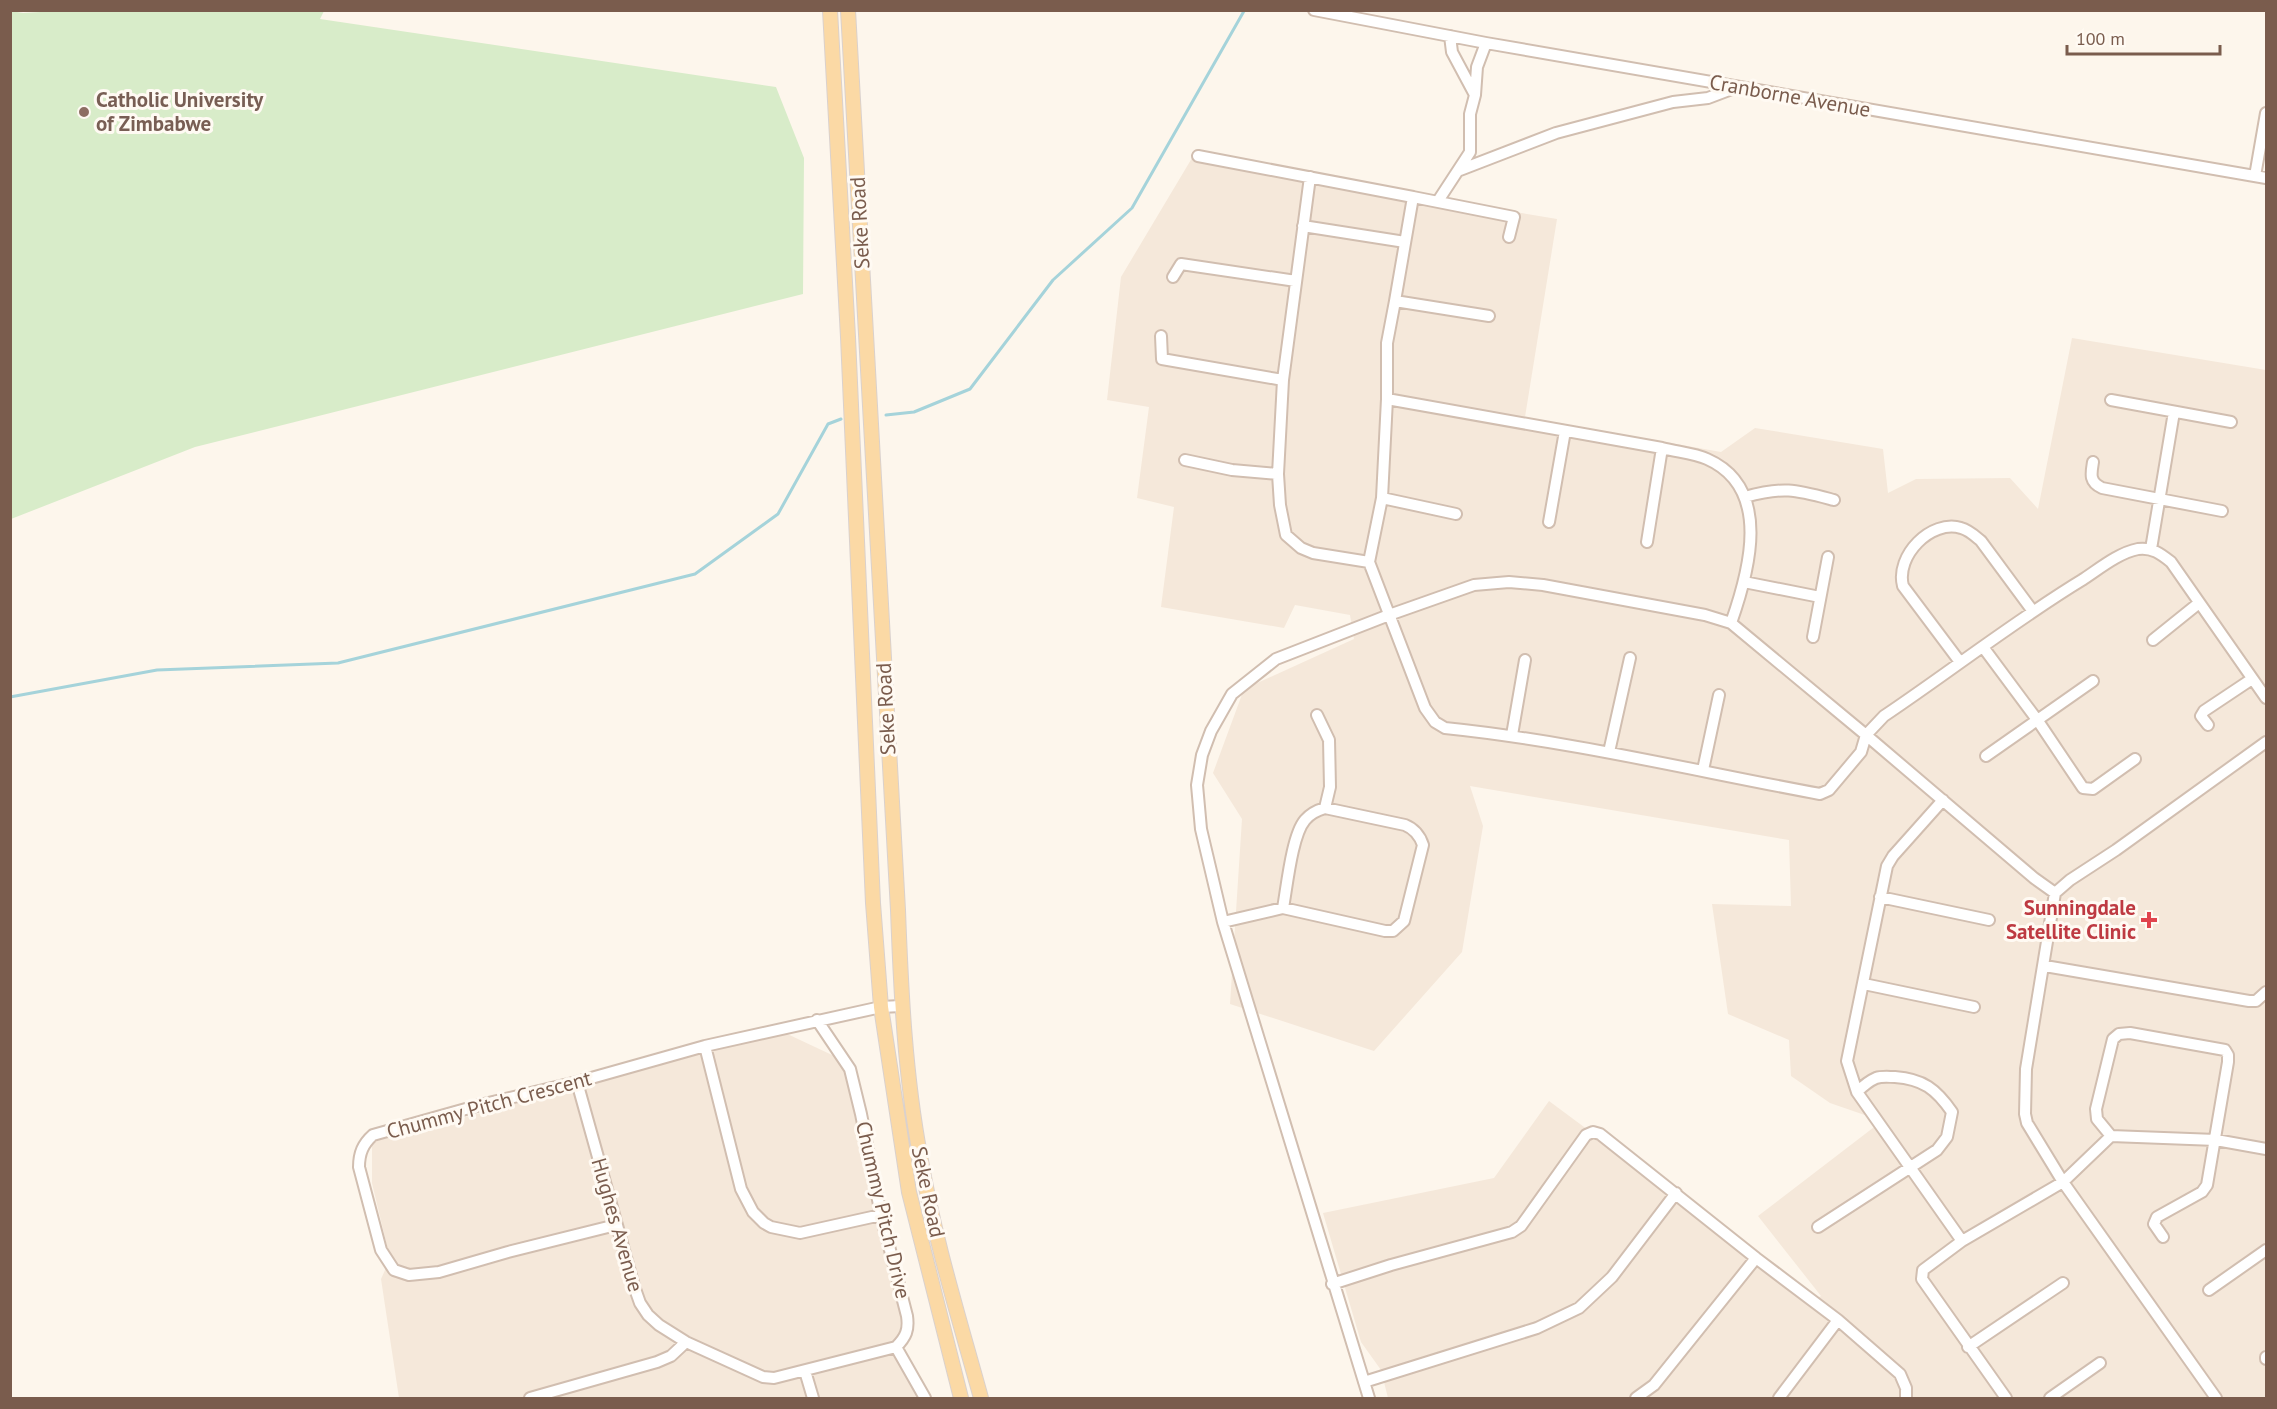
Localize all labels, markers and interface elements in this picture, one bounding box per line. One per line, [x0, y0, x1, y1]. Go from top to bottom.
scale bar [2067, 18, 2220, 56]
text: 100 m [2076, 27, 2125, 50]
street label: Cranborne Avenue [1707, 68, 1873, 123]
place label: Catholic University of Zimbabwe [96, 86, 264, 137]
marker: Catholic University of Zimbabwe [77, 105, 91, 119]
street label: Seke Road [844, 176, 875, 270]
street label: Seke Road [870, 662, 901, 756]
place label: Sunningdale Satellite Clinic [2006, 894, 2136, 945]
marker: Sunningdale Satellite Clinic [2140, 911, 2158, 929]
street label: Chummy Pitch Crescent [384, 1064, 594, 1145]
street label: Chummy Pitch Drive [850, 1118, 917, 1301]
street label: Seke Road [906, 1144, 951, 1240]
street label: Hughes Avenue [585, 1155, 650, 1295]

